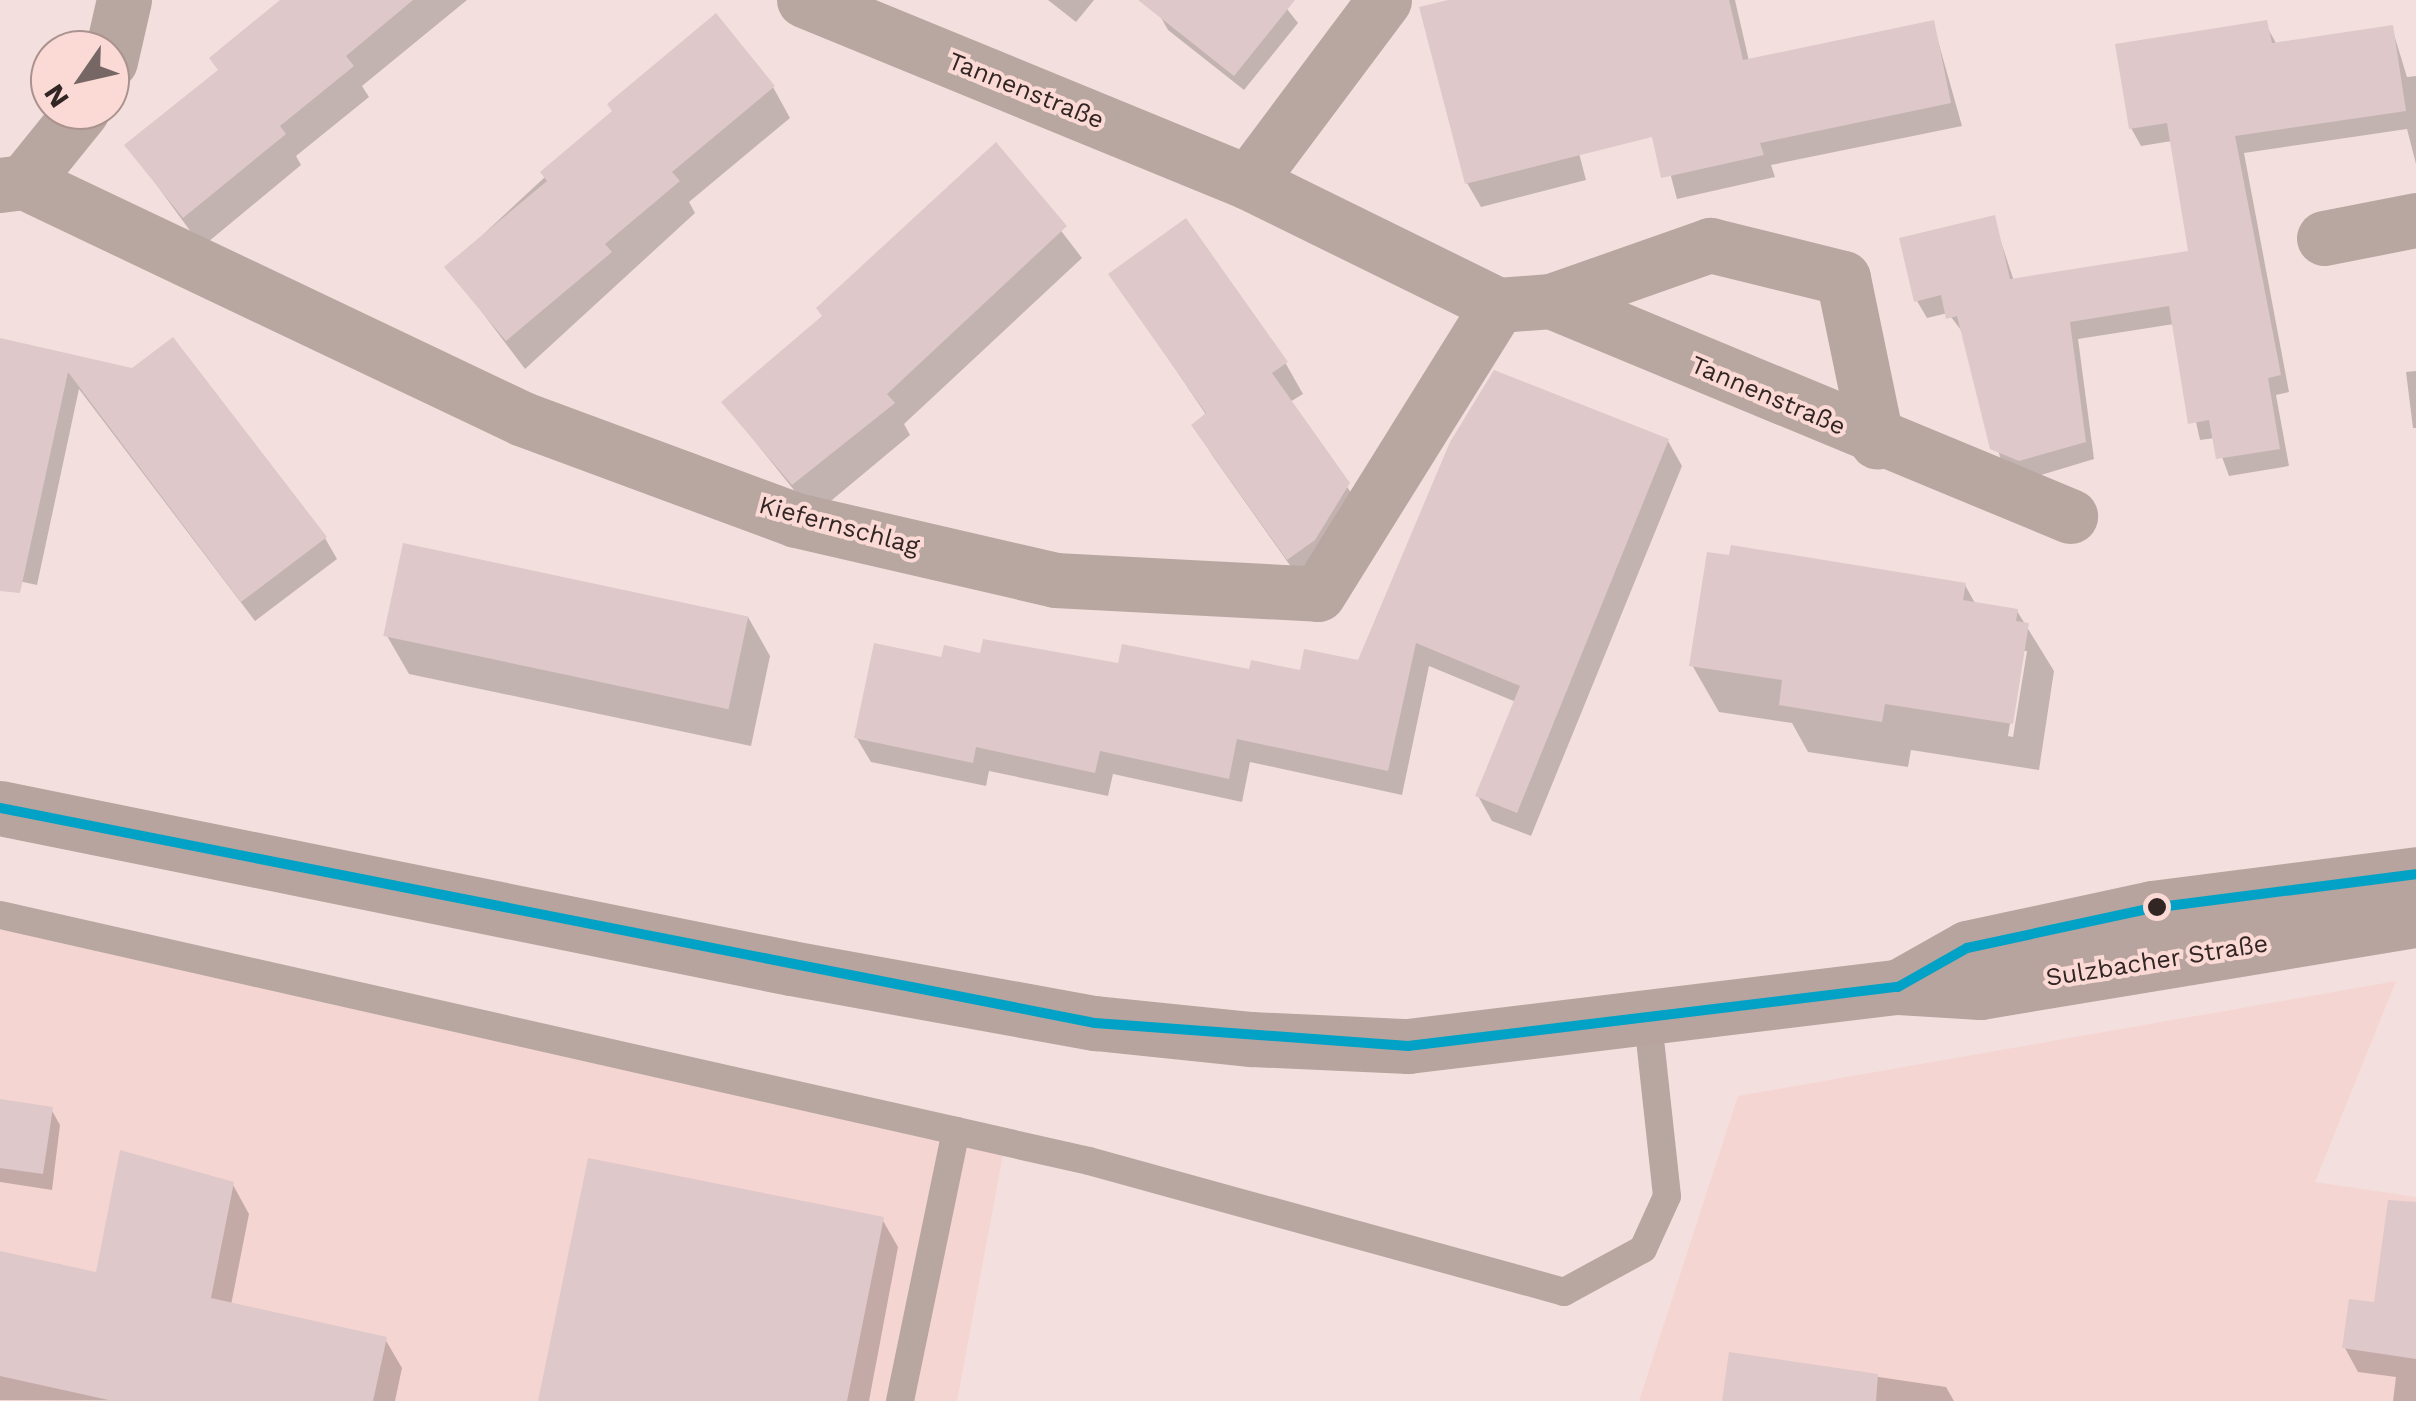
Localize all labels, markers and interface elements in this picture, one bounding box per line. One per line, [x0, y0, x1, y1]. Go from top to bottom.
north arrow [30, 30, 130, 130]
street label: Tannenstraße [944, 46, 1108, 136]
text: N [37, 78, 76, 114]
street label: Tannenstraße [1686, 350, 1850, 442]
street label: Kiefernschlag [756, 490, 922, 562]
unlabelled marker [2147, 897, 2167, 917]
street label: Sulzbacher Straße [2043, 929, 2271, 993]

